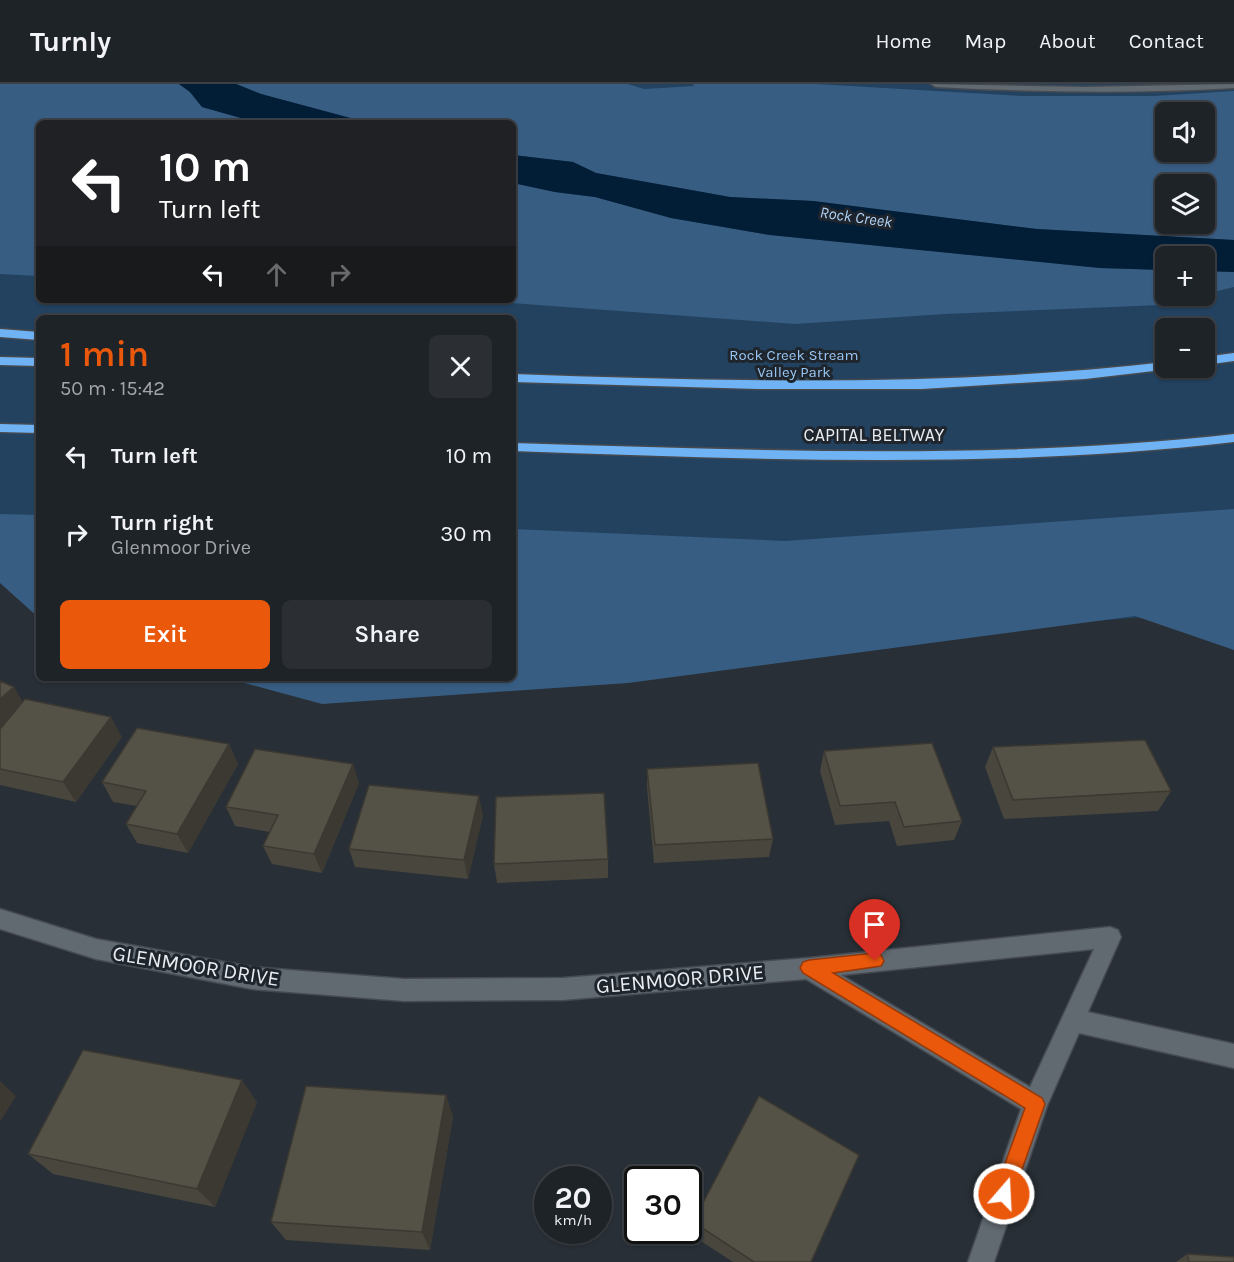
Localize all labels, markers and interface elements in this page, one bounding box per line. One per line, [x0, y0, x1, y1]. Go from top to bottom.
text: Turnly [30, 25, 111, 58]
text: Home [876, 29, 932, 53]
text: Map [965, 29, 1006, 53]
text: About [1039, 29, 1096, 53]
text: Contact [1129, 29, 1204, 53]
map controls [1155, 102, 1215, 378]
button: sound [1155, 102, 1215, 162]
text: 10 m [159, 142, 251, 192]
icon: left [60, 144, 138, 222]
button: layers [1155, 174, 1215, 234]
text: Turn left [159, 193, 260, 225]
water label: Rock Creek [819, 203, 894, 232]
button: + [1155, 246, 1215, 306]
icon: left [197, 258, 230, 291]
icon: ahead [260, 258, 293, 291]
icon: right [323, 258, 356, 291]
button: − [1155, 318, 1215, 378]
text: 1 min [60, 333, 149, 375]
button: close [429, 335, 492, 398]
park label: Rock Creek Stream Valley Park [729, 346, 859, 381]
text: 50 m · 15:42 [60, 377, 165, 400]
street label: CAPITAL BELTWAY [804, 424, 945, 446]
icon: left [60, 440, 93, 473]
text: Turn left [111, 443, 198, 469]
text: 10 m [446, 443, 492, 469]
text: Turn right [111, 510, 214, 536]
icon: right [60, 518, 93, 551]
text: 30 m [440, 521, 492, 547]
text: Glenmoor Drive [111, 536, 251, 559]
button: Exit [60, 600, 270, 669]
button: Share [282, 600, 492, 669]
pin [849, 899, 900, 961]
icon: arrive [858, 908, 891, 941]
street label: GLENMOOR DRIVE [111, 941, 281, 991]
street label: GLENMOOR DRIVE [595, 960, 765, 998]
position arrow [972, 1162, 1036, 1226]
speed limit sign: 30 [624, 1166, 702, 1244]
text: 20 [554, 1180, 592, 1216]
text: km/h [554, 1211, 592, 1229]

